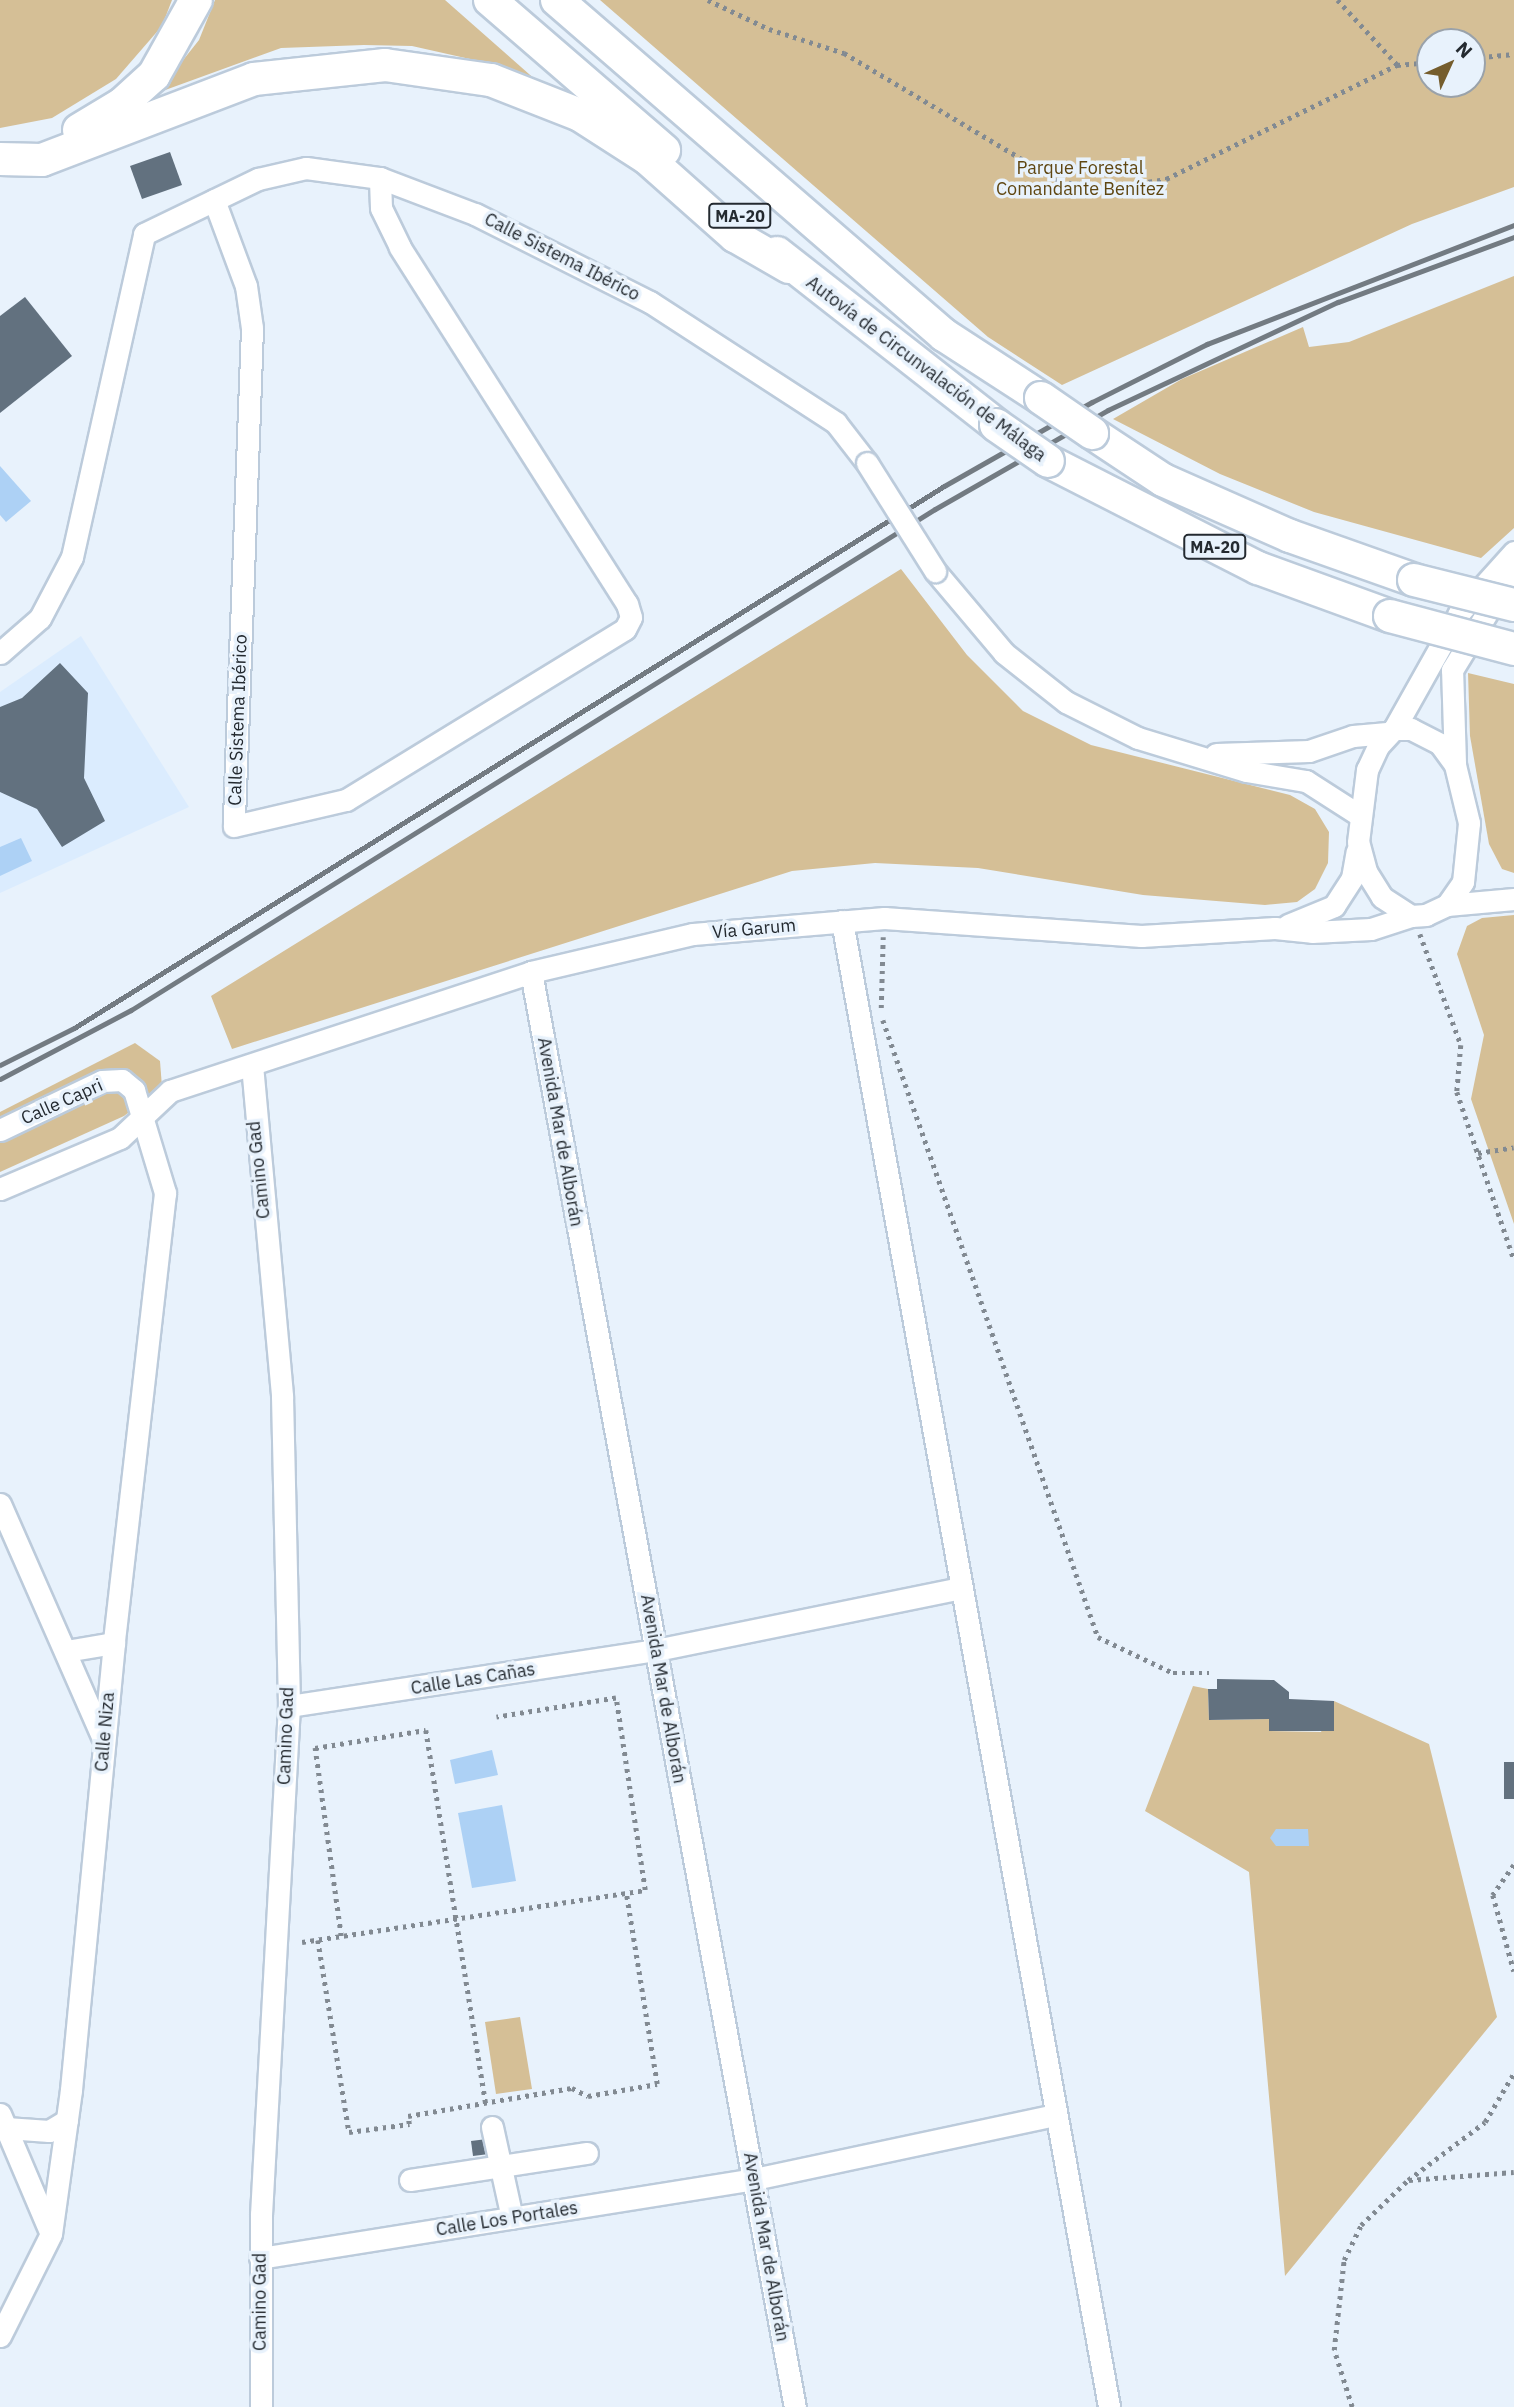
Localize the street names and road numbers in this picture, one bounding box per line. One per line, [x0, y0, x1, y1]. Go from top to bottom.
road number: MA-20 [707, 204, 773, 229]
street label: Calle Sistema Ibérico [481, 208, 643, 306]
street label: Autovía de Circunvalación de Málaga [802, 272, 1050, 466]
road number: MA-20 [1182, 534, 1248, 560]
street label: Calle Sistema Ibérico [224, 634, 252, 806]
street label: Vía Garum [711, 915, 797, 943]
street label: Avenida Mar de Alborán [533, 1036, 587, 1228]
street label: Calle Capri [18, 1074, 106, 1130]
street label: Camino Gad [243, 1120, 275, 1220]
street label: Avenida Mar de Alborán [636, 1593, 690, 1785]
street label: Calle Las Cañas [409, 1659, 537, 1699]
street label: Camino Gad [273, 1687, 299, 1785]
street label: Calle Niza [91, 1691, 119, 1773]
street label: Avenida Mar de Alborán [739, 2151, 793, 2343]
street label: Calle Los Portales [435, 2197, 579, 2241]
street label: Camino Gad [249, 2253, 271, 2351]

